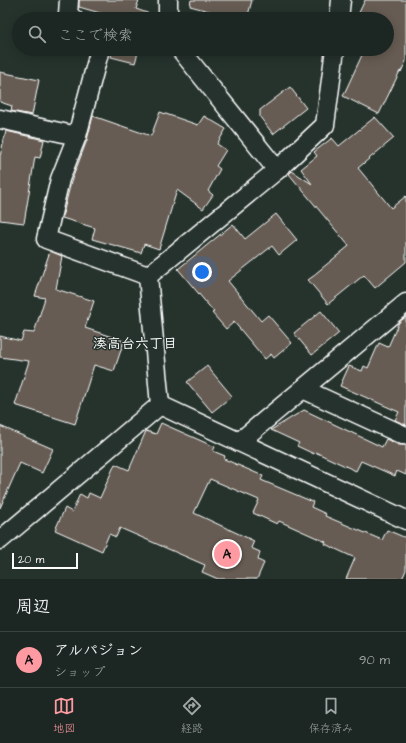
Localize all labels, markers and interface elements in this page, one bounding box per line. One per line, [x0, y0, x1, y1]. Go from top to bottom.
search box [12, 12, 394, 56]
icon: search [26, 23, 48, 45]
text: ここで検索 [58, 25, 133, 46]
your location [192, 262, 212, 282]
district label: 湊高台六丁目 [93, 334, 177, 354]
pin: A [214, 539, 240, 569]
scale bar [12, 551, 78, 570]
text: 20 m [18, 552, 44, 567]
text: 周辺 [16, 595, 50, 619]
text: アルパジョン [54, 640, 143, 661]
text: A [25, 651, 33, 669]
text: 90 m [359, 651, 390, 669]
text: ショップ [54, 663, 105, 681]
tab: 地図 [53, 695, 75, 736]
tab: 経路 [181, 695, 203, 736]
tab: 保存済み [309, 695, 353, 736]

